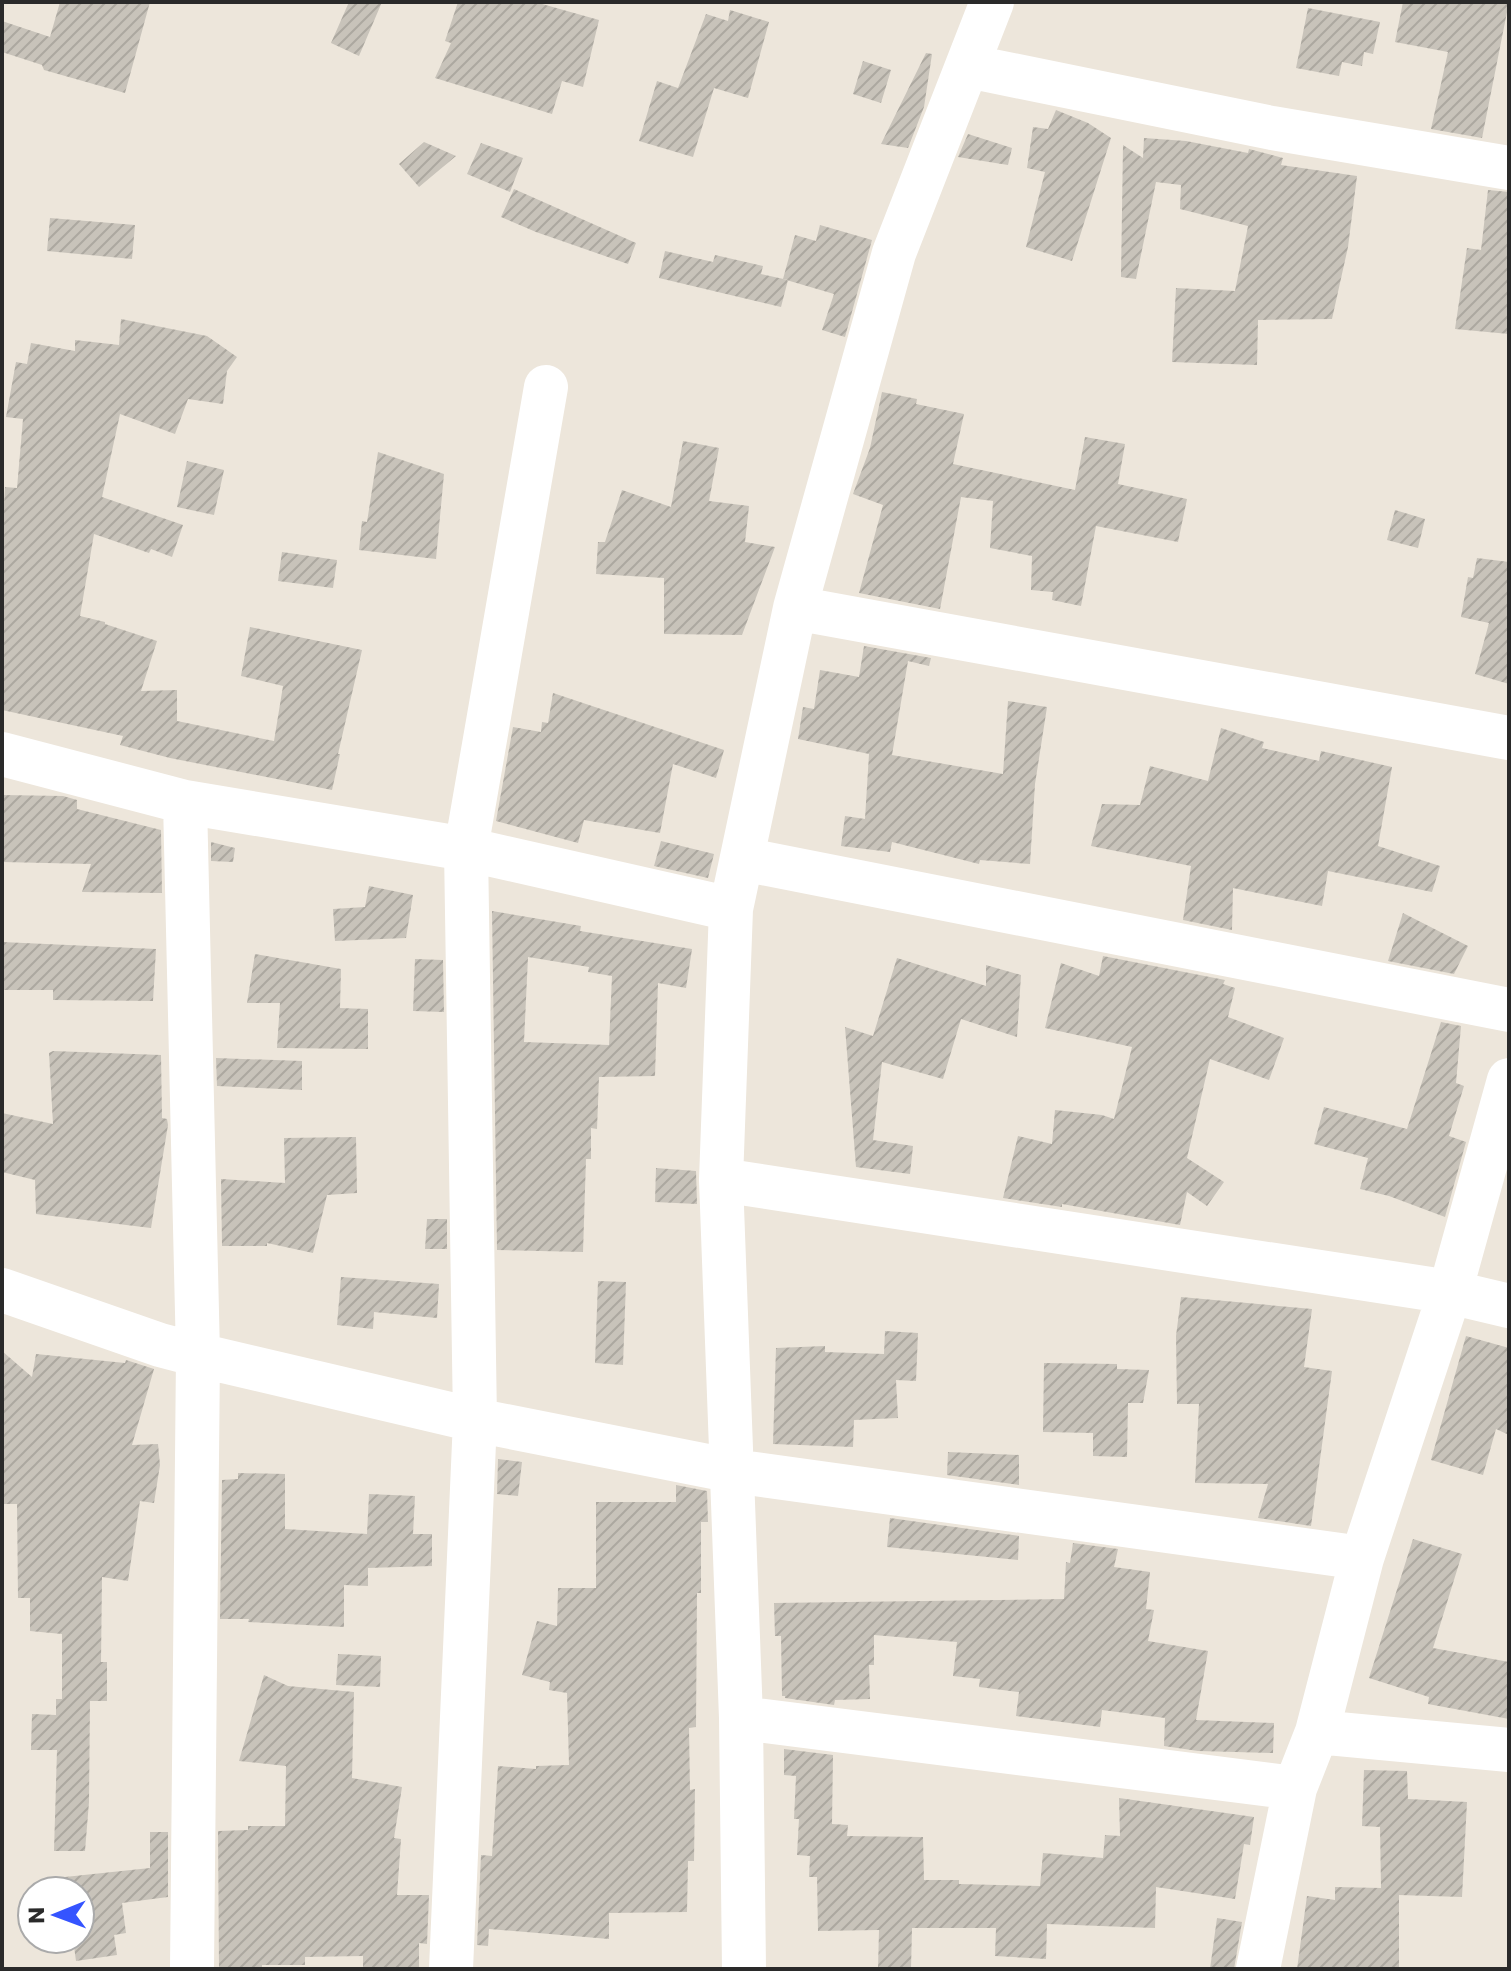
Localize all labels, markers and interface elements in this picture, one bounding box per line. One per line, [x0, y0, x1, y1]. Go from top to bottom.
north arrow [16, 1875, 96, 1955]
text: N [21, 1907, 52, 1924]

